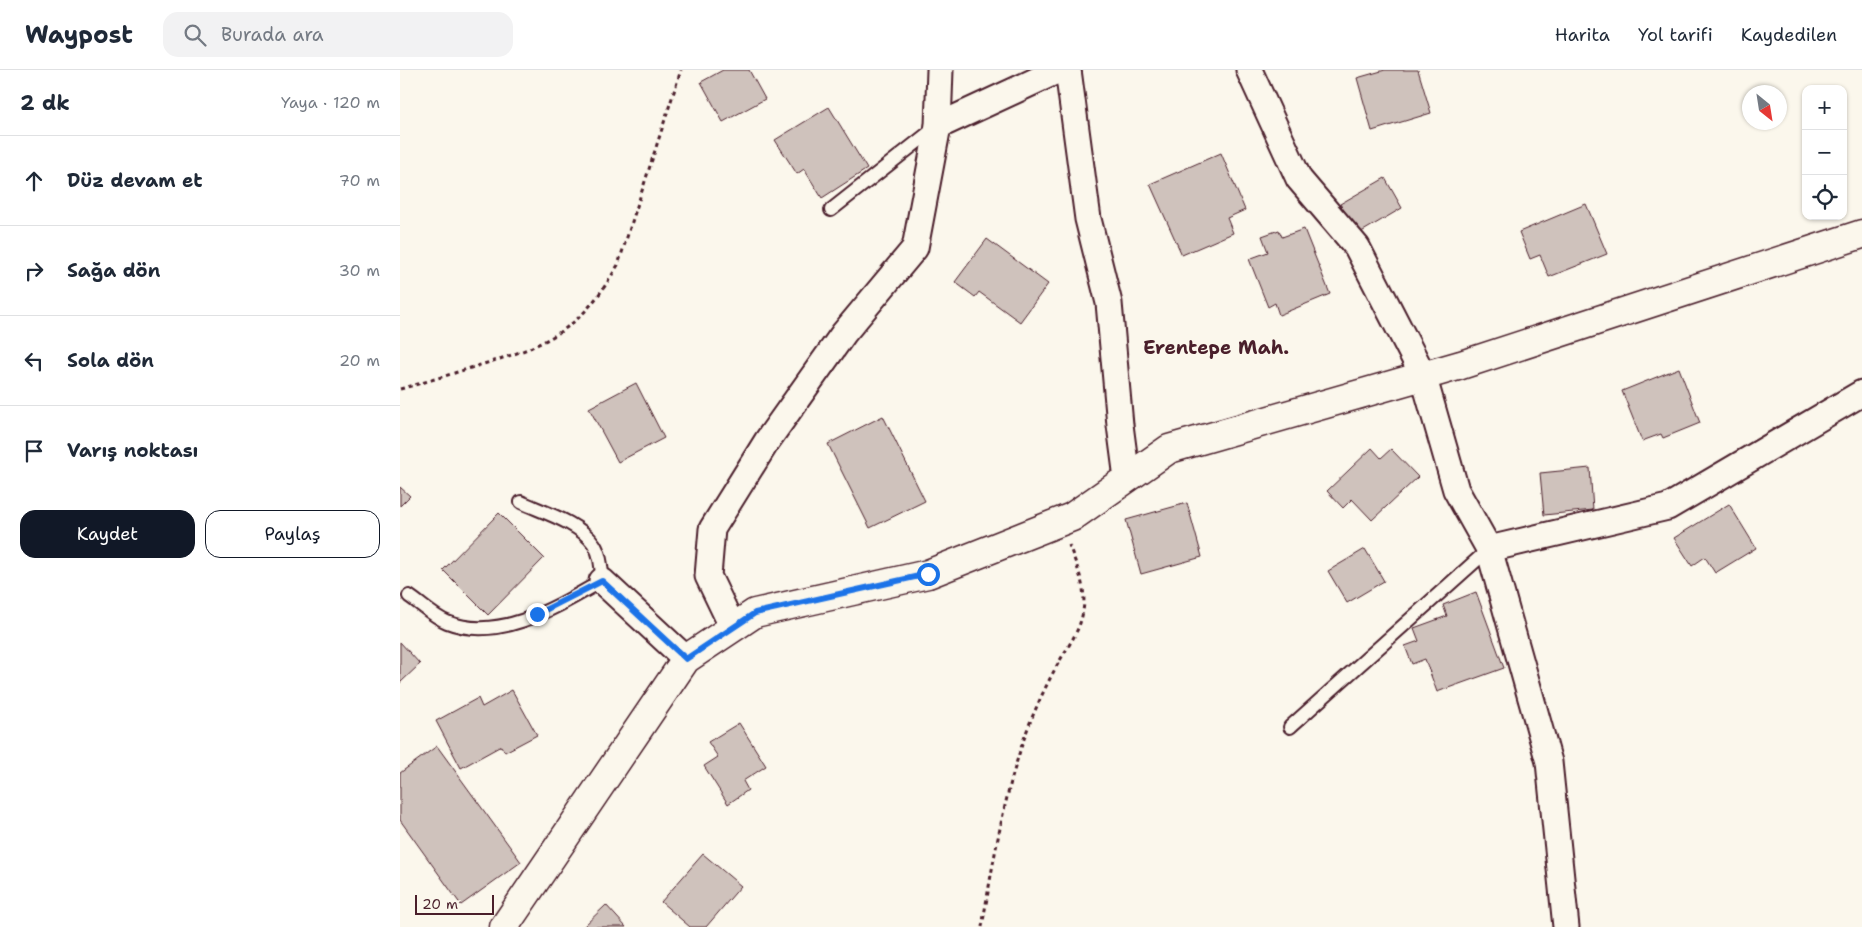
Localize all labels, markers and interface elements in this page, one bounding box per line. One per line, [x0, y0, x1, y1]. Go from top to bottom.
search box [163, 12, 513, 57]
text: Waypost [25, 19, 133, 51]
icon: search [181, 21, 209, 49]
text: Burada ara [221, 22, 324, 47]
text: Harita [1555, 23, 1610, 47]
text: Yol tarifi [1638, 23, 1713, 47]
text: Kaydedilen [1741, 23, 1837, 47]
north arrow [1742, 85, 1787, 130]
map controls [1802, 85, 1847, 220]
button: + [1802, 85, 1847, 130]
text: 2 dk [20, 89, 70, 117]
text: Yaya · 120 m [281, 92, 380, 113]
button: − [1802, 130, 1847, 175]
icon: ahead [20, 167, 48, 195]
text: Düz devam et [67, 168, 203, 193]
text: 70 m [339, 170, 380, 191]
button: locate [1802, 175, 1847, 220]
icon: right [20, 257, 48, 285]
text: Sağa dön [67, 258, 160, 283]
text: 30 m [339, 260, 380, 281]
district label: Erentepe Mah. [1143, 335, 1289, 360]
icon: left [20, 347, 48, 375]
text: Sola dön [67, 348, 154, 373]
text: 20 m [339, 350, 380, 371]
icon: arrive [20, 437, 48, 465]
text: Varış noktası [67, 438, 198, 463]
button: Kaydet [20, 510, 195, 558]
button: Paylaş [205, 510, 380, 558]
route start [917, 563, 940, 586]
route end [526, 603, 549, 626]
scale bar [415, 892, 494, 915]
text: 20 m [422, 895, 458, 913]

